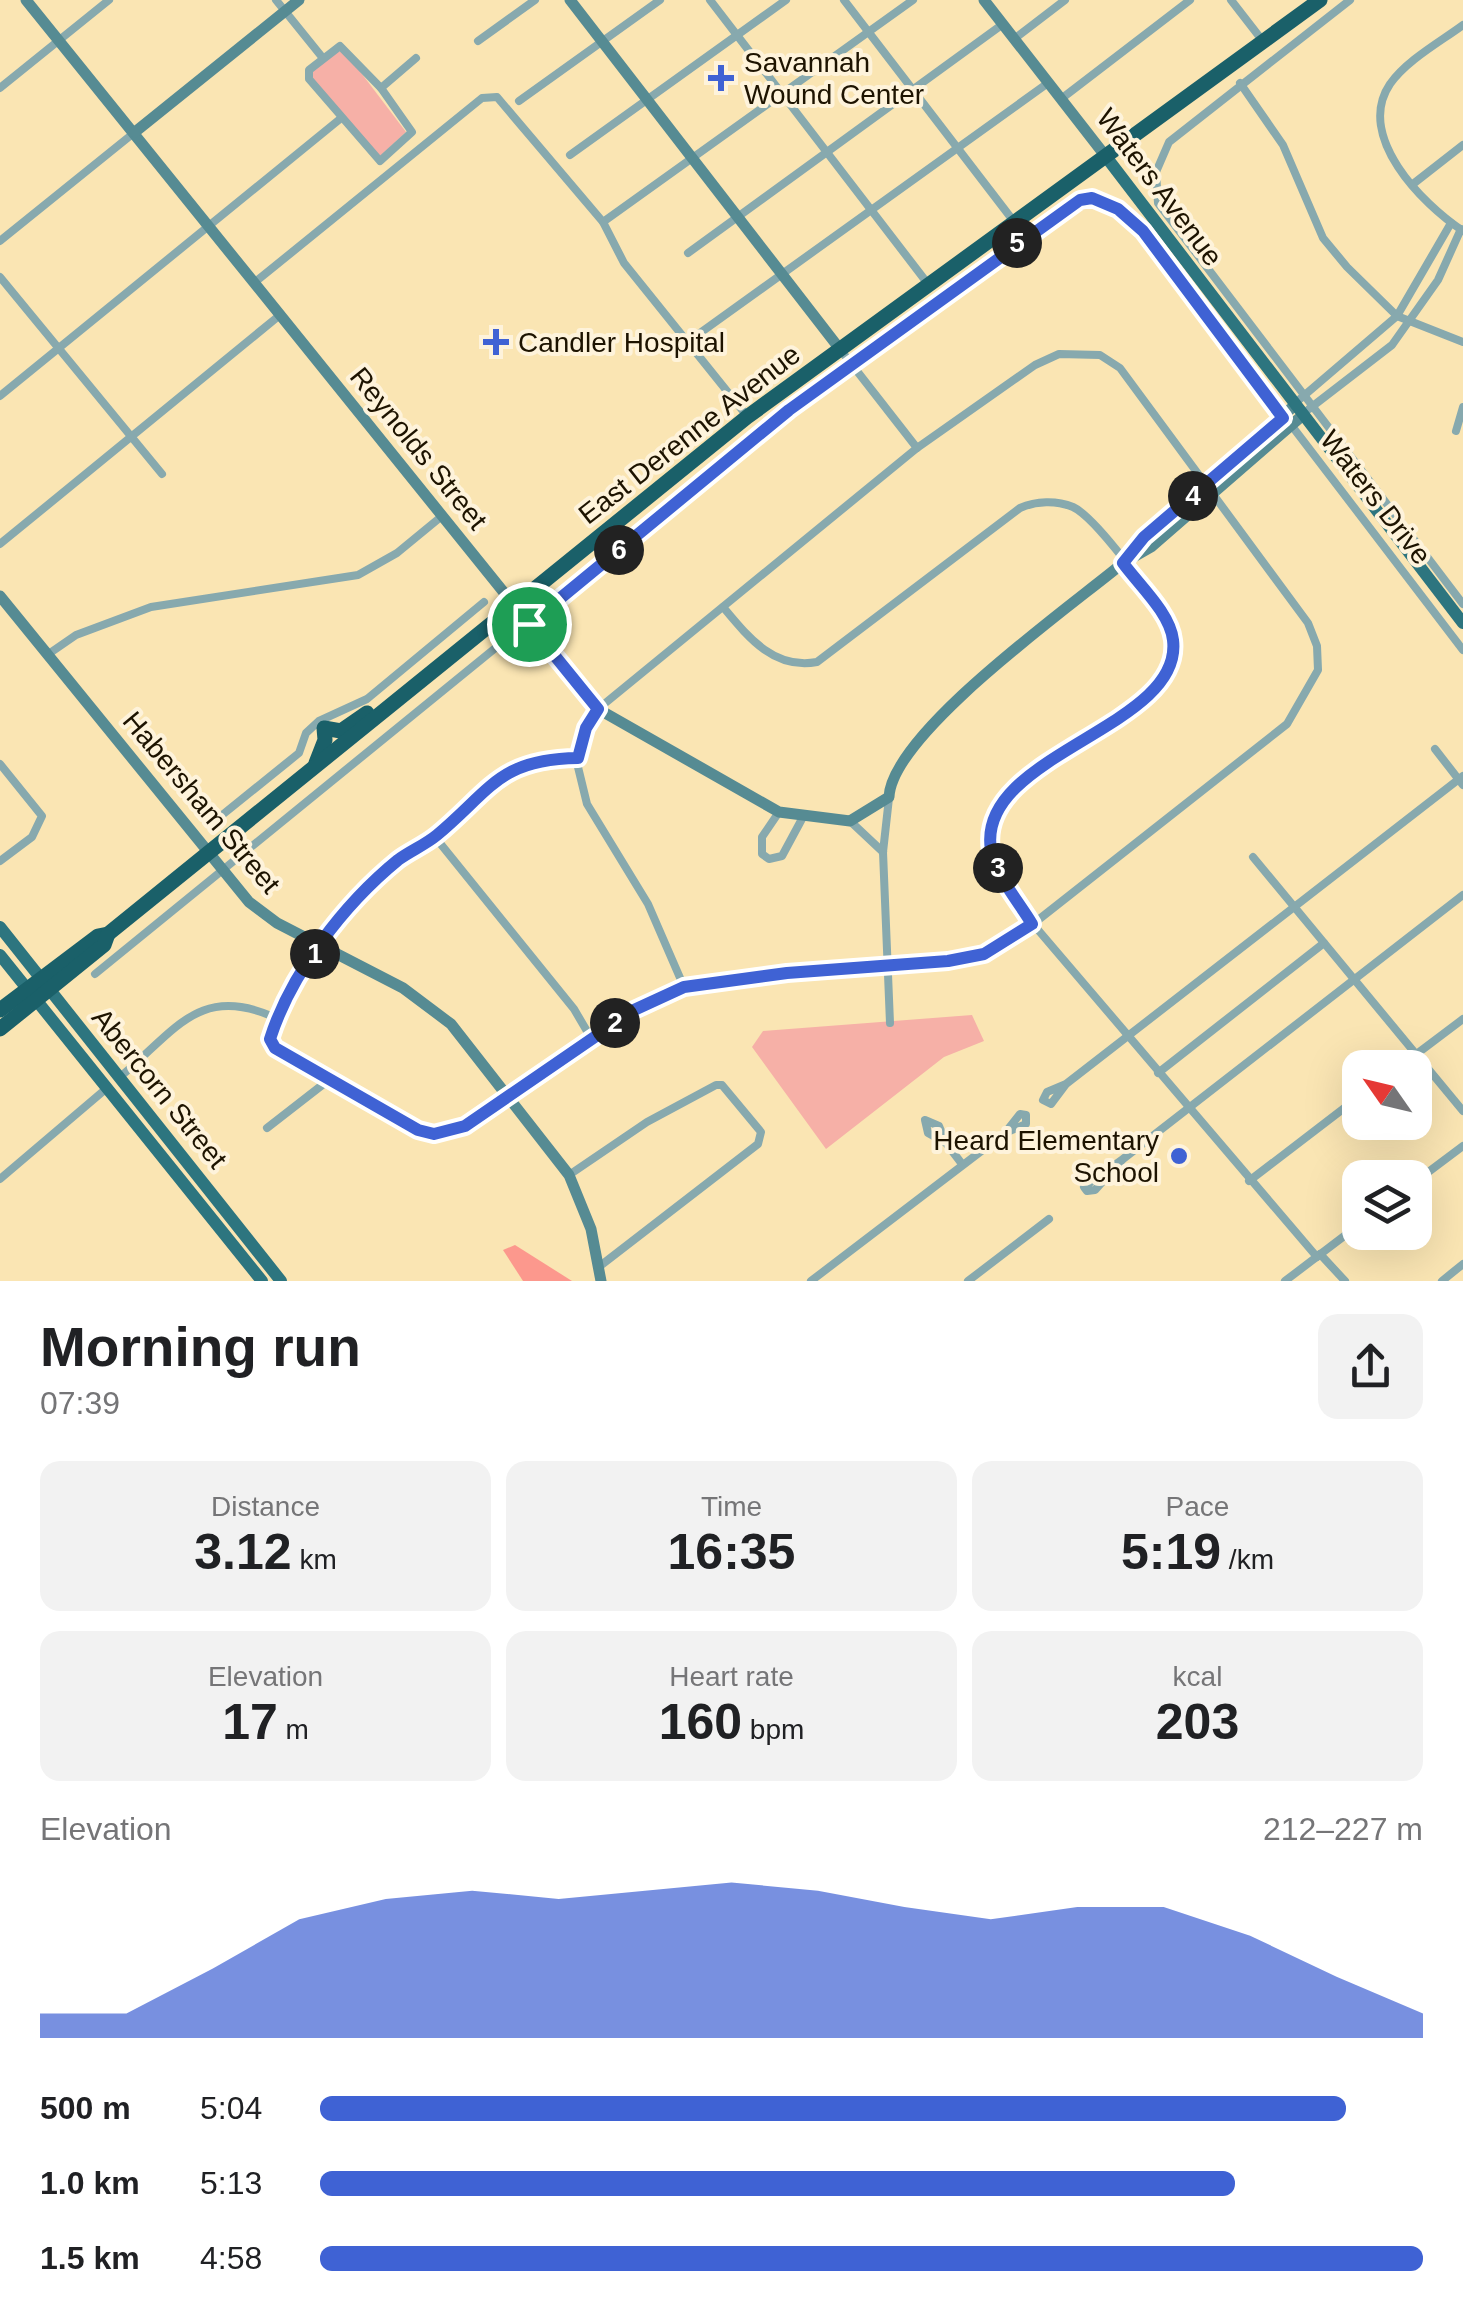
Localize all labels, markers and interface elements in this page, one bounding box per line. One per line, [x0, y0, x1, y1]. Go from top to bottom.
place label: Savannah Wound Center [744, 47, 924, 110]
marker: Savannah Wound Center [708, 65, 734, 91]
street label: Waters Avenue [1091, 103, 1229, 272]
pin: 5 [992, 218, 1042, 268]
text: 5 [1009, 227, 1025, 258]
place label: Candler Hospital [518, 327, 725, 358]
marker: Candler Hospital [483, 329, 509, 355]
street label: East Derenne Avenue [573, 338, 806, 530]
street label: Reynolds Street [344, 361, 493, 536]
street label: Waters Drive [1314, 424, 1437, 570]
pin: 4 [1168, 471, 1218, 521]
text: 4 [1185, 480, 1201, 511]
pin: 6 [594, 525, 644, 575]
text: 6 [611, 534, 627, 565]
pin [487, 582, 572, 667]
icon: arrive [502, 597, 557, 652]
street label: Habersham Street [117, 705, 287, 899]
pin: 3 [973, 843, 1023, 893]
text: 3 [990, 852, 1006, 883]
pin: 1 [290, 929, 340, 979]
text: 1 [307, 938, 323, 969]
pin: 2 [590, 998, 640, 1048]
street label: Abercorn Street [86, 1002, 233, 1174]
text: 2 [607, 1007, 623, 1038]
north arrow [1342, 1050, 1432, 1140]
map controls [1342, 1050, 1432, 1250]
place label: Heard Elementary School [933, 1125, 1159, 1188]
marker: Heard Elementary School [1168, 1145, 1190, 1167]
button: layers [1342, 1160, 1432, 1250]
button: share [1318, 1314, 1423, 1419]
text: Morning run [40, 1316, 361, 1378]
text: 07:39 [40, 1385, 120, 1421]
text: Distance [211, 1491, 320, 1522]
text: Time [701, 1491, 762, 1522]
text: Pace [1166, 1491, 1229, 1522]
text: 3.12 [194, 1524, 292, 1580]
text: 16:35 [668, 1524, 795, 1580]
text: 5:19 [1121, 1524, 1221, 1580]
text: km [292, 1544, 337, 1575]
text: /km [1221, 1544, 1274, 1575]
text: Elevation [208, 1661, 323, 1692]
text: Heart rate [669, 1661, 794, 1692]
text: kcal [1173, 1661, 1222, 1692]
text: 17 [222, 1694, 278, 1750]
text: 160 [659, 1694, 742, 1750]
text: 203 [1156, 1694, 1239, 1750]
text: m [278, 1714, 309, 1745]
text: bpm [742, 1714, 804, 1745]
text: Elevation [40, 1811, 172, 1847]
text: 212–227 m [1263, 1811, 1423, 1847]
text: 500 m [40, 2090, 131, 2126]
text: 5:04 [200, 2090, 262, 2126]
text: 1.0 km [40, 2165, 140, 2201]
text: 5:13 [200, 2165, 262, 2201]
text: 1.5 km [40, 2240, 140, 2276]
text: 4:58 [200, 2240, 262, 2276]

